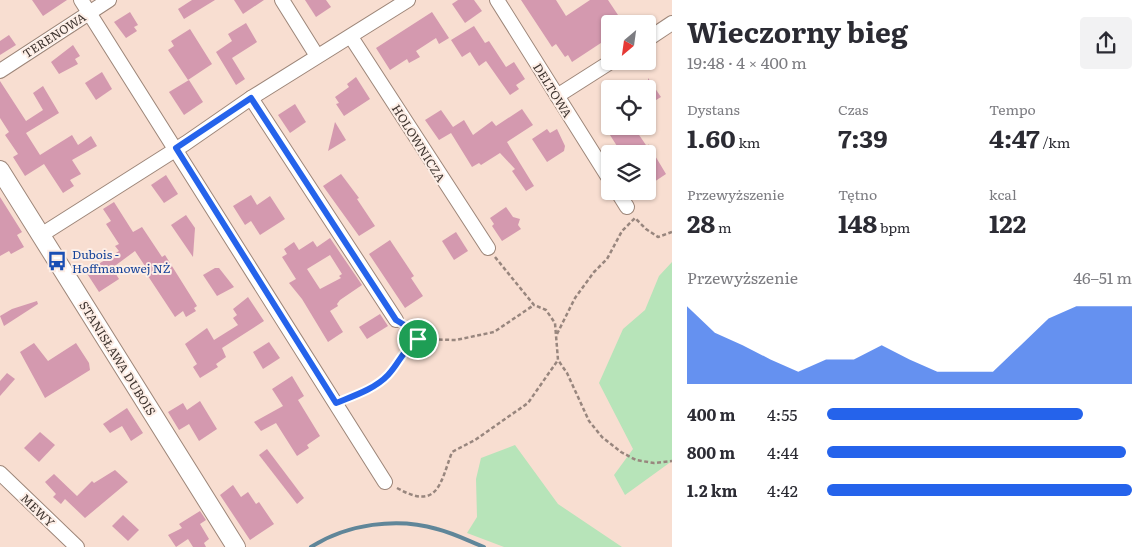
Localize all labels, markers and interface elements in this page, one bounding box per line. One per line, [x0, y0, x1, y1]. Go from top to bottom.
street label: TERENOWA [19, 8, 89, 62]
text: Wieczorny bieg [687, 10, 908, 52]
north arrow [601, 15, 656, 70]
map controls [601, 15, 656, 200]
button: share [1080, 17, 1132, 69]
text: 19:48 · 4 × 400 m [687, 50, 807, 74]
street label: DELTOWA [529, 59, 577, 121]
button: locate [601, 80, 656, 135]
text: Dystans [687, 99, 740, 119]
text: Czas [838, 99, 868, 119]
text: Tempo [989, 99, 1036, 119]
street label: HOLOWNICZA [388, 101, 450, 185]
text: 1.60 [687, 119, 736, 156]
text: 7:39 [838, 119, 888, 156]
text: 4:47 [989, 119, 1040, 156]
text: km [736, 132, 760, 152]
text: /km [1040, 132, 1070, 152]
button: layers [601, 145, 656, 200]
text: Przewyższenie [687, 184, 784, 204]
text: Tętno [838, 184, 877, 204]
text: kcal [989, 184, 1017, 204]
text: 28 [687, 204, 715, 241]
text: 148 [838, 204, 877, 241]
text: 122 [989, 204, 1026, 241]
text: m [715, 217, 732, 237]
text: bpm [877, 217, 910, 237]
place label: Dubois - Hoffmanowej NŻ [72, 245, 171, 277]
bus stop icon: Dubois - Hoffmanowej NŻ [46, 250, 68, 272]
text: Przewyższenie [687, 265, 798, 289]
text: 46–51 m [1073, 265, 1132, 289]
street label: STANISŁAWA DUBOIS [75, 297, 161, 419]
pin [397, 318, 439, 360]
icon: arrive [404, 325, 432, 353]
text: 400 m [687, 402, 736, 426]
text: 4:55 [767, 402, 797, 426]
text: 800 m [687, 440, 735, 464]
text: 4:44 [767, 440, 798, 464]
text: 1.2 km [687, 478, 737, 502]
text: 4:42 [767, 478, 798, 502]
street label: MEWY [17, 489, 59, 531]

